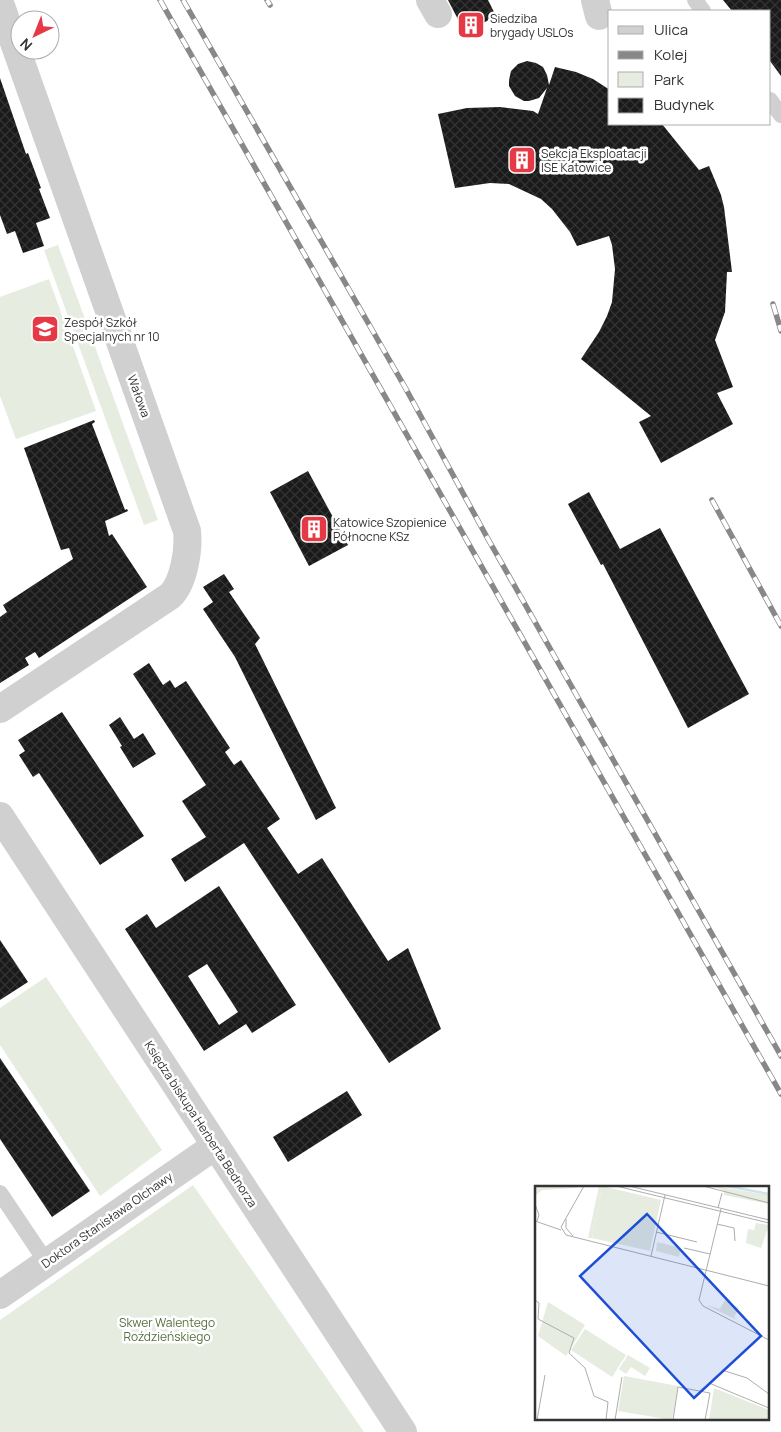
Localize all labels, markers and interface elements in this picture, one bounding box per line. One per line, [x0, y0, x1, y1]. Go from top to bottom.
north arrow [10, 10, 60, 60]
building icon: Siedziba brygady USLOs [456, 10, 486, 40]
place label: Siedziba brygady USLOs [490, 10, 573, 41]
legend [608, 10, 771, 125]
text: Ulica [654, 19, 688, 40]
text: N [16, 34, 36, 55]
text: Kolej [654, 44, 687, 65]
text: Park [654, 69, 684, 90]
text: Budynek [654, 94, 715, 115]
building icon: Sekcja Eksploatacji ISE Katowice [507, 145, 537, 175]
place label: Sekcja Eksploatacji ISE Katowice [541, 145, 647, 176]
school or university icon: Zespół Szkół Specjalnych nr 10 [30, 314, 60, 344]
place label: Zespół Szkół Specjalnych nr 10 [64, 314, 160, 345]
street label: Wałowa [123, 372, 155, 420]
building icon: Katowice Szopienice Północne KSz [299, 514, 329, 544]
place label: Katowice Szopienice Północne KSz [333, 514, 447, 545]
street label: Księdza biskupa Herberta Bednorza [141, 1038, 261, 1210]
street label: Doktora Stanisława Olchawy [38, 1168, 177, 1272]
inset map [535, 1186, 768, 1420]
park label: Skwer Walentego Roździeńskiego [119, 1314, 215, 1345]

